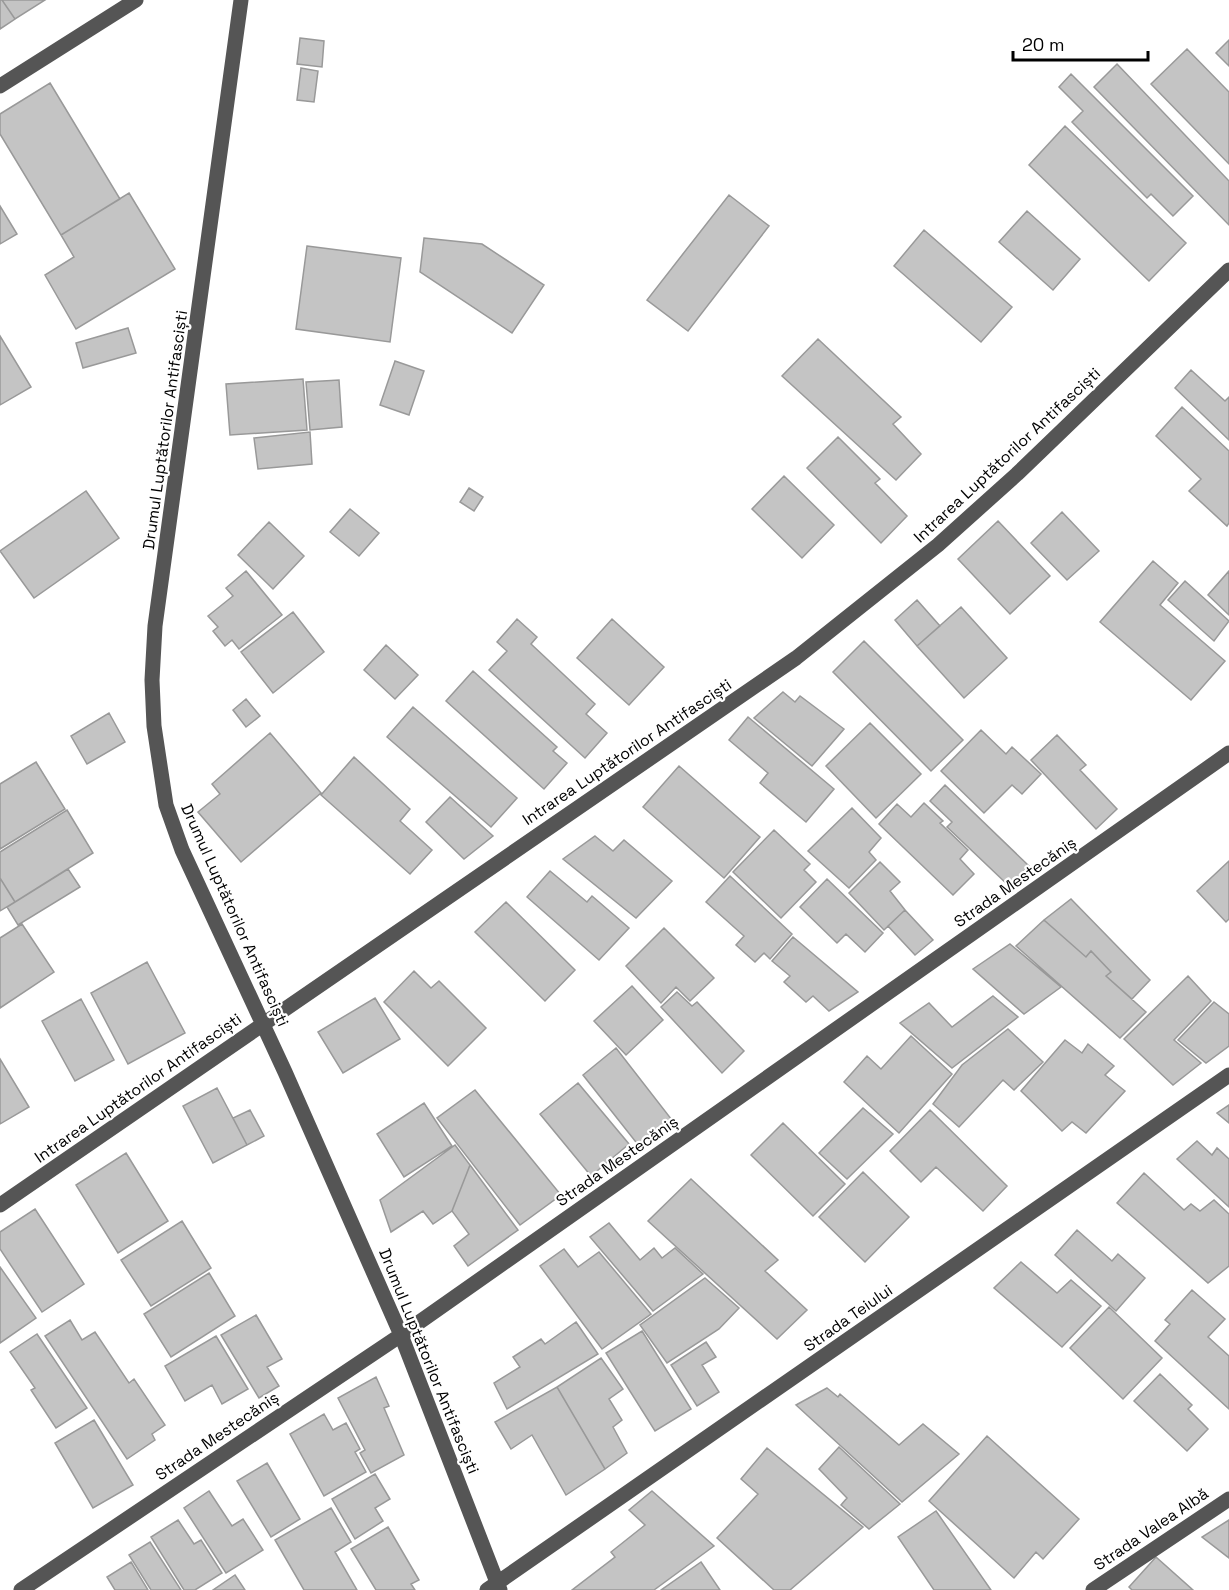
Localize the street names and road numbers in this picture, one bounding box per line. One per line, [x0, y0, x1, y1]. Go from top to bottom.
street label: Drumul Luptătorilor Antifasciști [138, 309, 192, 551]
street label: Intrarea Luptătorilor Antifasciști [909, 363, 1105, 547]
street label: Intrarea Luptătorilor Antifasciști [518, 674, 736, 830]
street label: Drumul Luptătorilor Antifasciști [176, 800, 294, 1030]
street label: Strada Mestecăniș [950, 832, 1080, 932]
street label: Intrarea Luptătorilor Antifasciști [30, 1008, 246, 1168]
street label: Strada Mestecăniș [552, 1111, 682, 1211]
street label: Drumul Luptătorilor Antifasciști [374, 1245, 484, 1477]
street label: Strada Teiului [799, 1280, 897, 1356]
street label: Strada Mestecăniș [151, 1387, 283, 1485]
street label: Strada Valea Albă [1090, 1483, 1212, 1575]

